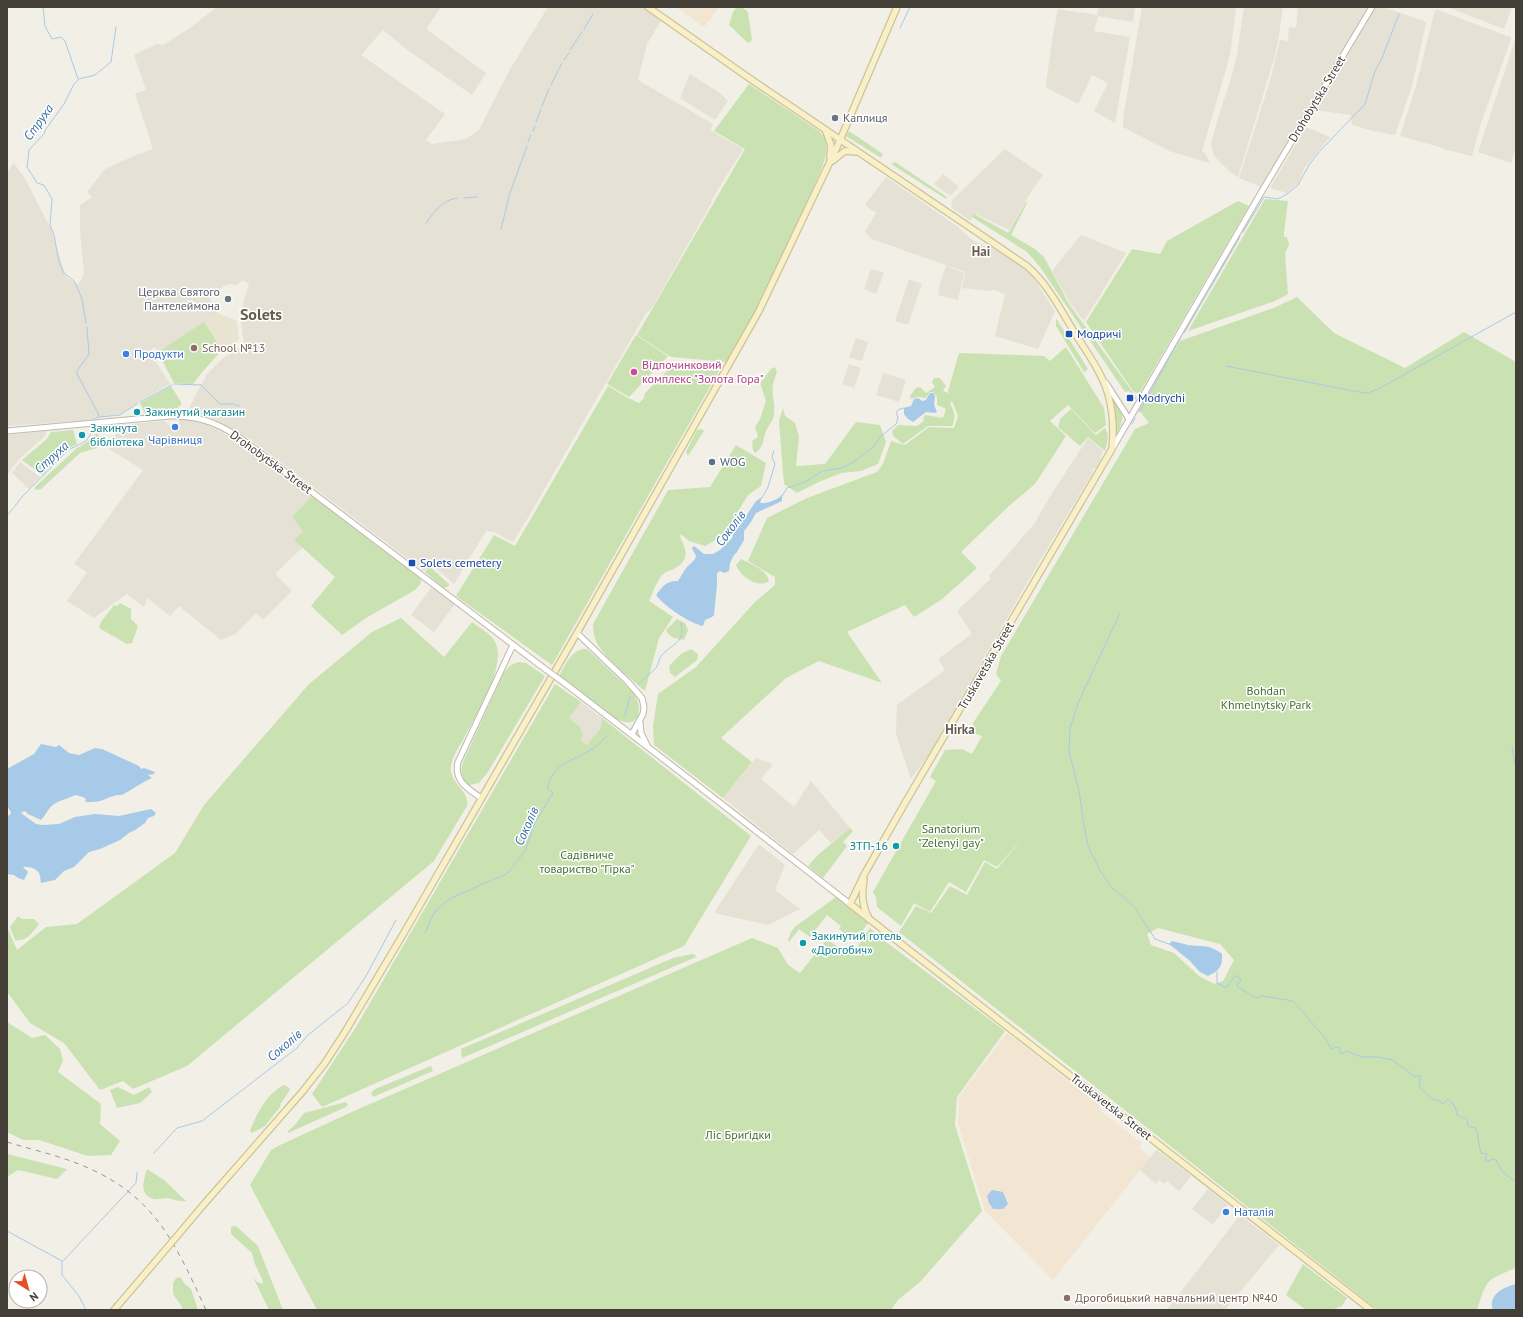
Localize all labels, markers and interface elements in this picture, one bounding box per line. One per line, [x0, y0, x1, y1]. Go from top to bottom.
street label: Drohobytska Street [1285, 53, 1348, 145]
water label: Струха [20, 100, 58, 144]
place label: Каплиця [843, 110, 888, 125]
marker: Каплиця [830, 113, 840, 123]
district label: Hai [972, 243, 990, 260]
place label: Церква Святого Пантелеймона [138, 284, 220, 313]
marker: Церква Святого Пантелеймона [223, 294, 233, 304]
district label: Solets [240, 304, 282, 324]
place label: Модричі [1077, 326, 1121, 341]
marker: Модричі [1064, 329, 1074, 339]
place label: School №13 [202, 340, 265, 355]
marker: School №13 [189, 343, 199, 353]
place label: Продукти [134, 346, 184, 361]
marker: Продукти [121, 349, 131, 359]
place label: Відпочинковий комплекс "Золота Гора" [642, 357, 764, 386]
marker: Відпочинковий комплекс "Золота Гора" [629, 367, 639, 377]
place label: Modrychi [1138, 390, 1185, 405]
marker: Modrychi [1125, 393, 1135, 403]
place label: Закинутий магазин [145, 404, 245, 419]
marker: Закинутий магазин [132, 407, 142, 417]
place label: Закинута бібліотека [90, 420, 144, 449]
marker: Чарівниця [170, 422, 180, 432]
street label: Drohobytska Street [227, 427, 315, 496]
marker: Закинута бібліотека [77, 430, 87, 440]
place label: Чарівниця [148, 432, 202, 447]
water label: Струха [30, 437, 73, 477]
place label: WOG [720, 454, 745, 469]
marker: WOG [707, 457, 717, 467]
water label: Соколів [711, 507, 749, 550]
place label: Solets cemetery [420, 555, 502, 570]
marker: Solets cemetery [407, 558, 417, 568]
street label: Truskavetska Street [954, 619, 1017, 712]
park label: Bohdan Khmelnytsky Park [1221, 683, 1312, 712]
district label: Hirka [945, 721, 975, 738]
water label: Соколів [510, 804, 543, 848]
park label: Sanatorium "Zelenyi gay" [918, 821, 984, 850]
place label: ЗТП-16 [850, 838, 888, 853]
marker: ЗТП-16 [891, 841, 901, 851]
park label: Садівниче товариство "Гірка" [539, 847, 635, 876]
place label: Закинутий готель «Дрогобич» [811, 928, 902, 957]
marker: Закинутий готель «Дрогобич» [798, 938, 808, 948]
water label: Соколів [263, 1026, 305, 1065]
street label: Truskavetska Street [1068, 1070, 1155, 1143]
park label: Ліс Бриґідки [704, 1127, 771, 1142]
place label: Наталія [1234, 1204, 1274, 1219]
marker: Наталія [1221, 1207, 1231, 1217]
north arrow [8, 1269, 48, 1309]
text: N [27, 1289, 41, 1305]
place label: Дрогобицький навчальний центр №40 [1075, 1290, 1278, 1305]
marker: Дрогобицький навчальний центр №40 [1062, 1293, 1072, 1303]

